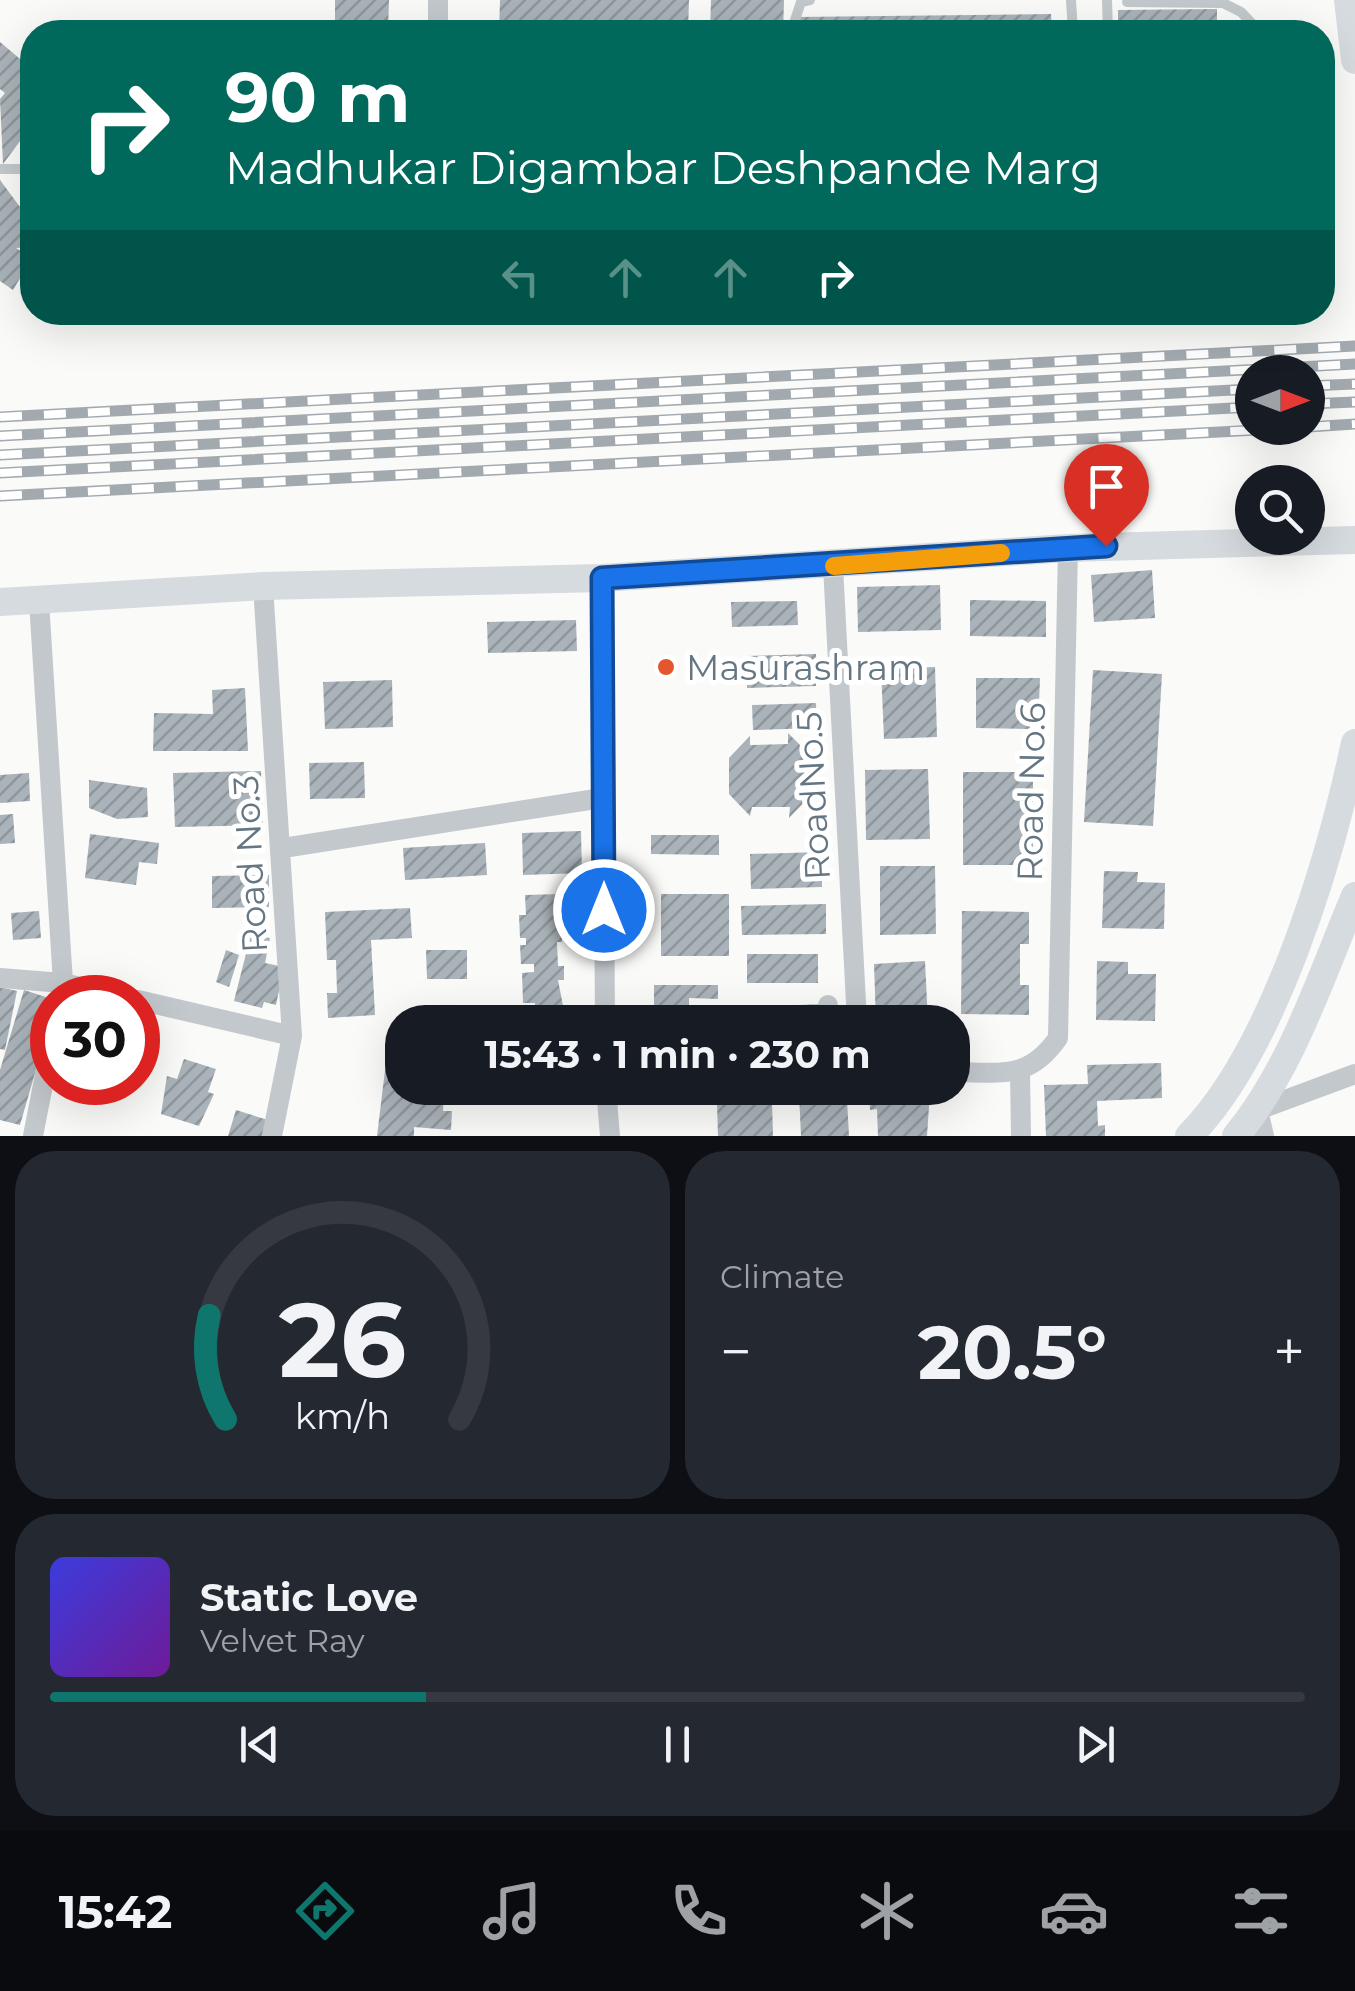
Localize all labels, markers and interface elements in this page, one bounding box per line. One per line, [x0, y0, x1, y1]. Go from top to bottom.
text: 90 m [225, 54, 410, 140]
icon: right [60, 60, 190, 190]
text: Madhukar Digambar Deshpande Marg [225, 140, 1101, 195]
icon: left [493, 250, 548, 305]
icon: ahead [598, 250, 653, 305]
icon: ahead [703, 250, 758, 305]
icon: right [808, 250, 863, 305]
north arrow [1235, 355, 1325, 445]
map controls [1235, 355, 1325, 555]
pin [1064, 444, 1149, 547]
icon: arrive [1079, 459, 1134, 514]
button: search [1235, 465, 1325, 555]
place label: Masurashram [686, 646, 925, 689]
marker: Masurashram [655, 656, 677, 678]
street label: Road No.6 [1008, 702, 1054, 882]
street label: RoadNo.5 [787, 711, 839, 881]
street label: Road No.3 [224, 774, 276, 954]
position arrow [552, 858, 656, 962]
speed limit sign: 30 [30, 975, 160, 1105]
text: 15:43 · 1 min · 230 m [484, 1031, 871, 1078]
text: Climate [720, 1257, 844, 1296]
text: 26 [279, 1276, 406, 1403]
text: 20.5° [918, 1306, 1107, 1398]
text: − [720, 1318, 752, 1385]
text: + [1273, 1318, 1305, 1385]
text: km/h [295, 1394, 390, 1438]
text: Static Love [200, 1574, 418, 1621]
text: Velvet Ray [200, 1621, 365, 1660]
icon: previous [232, 1717, 287, 1772]
icon: pause [650, 1717, 705, 1772]
icon: next [1068, 1717, 1123, 1772]
icon: directions [290, 1876, 360, 1946]
icon: music [477, 1876, 547, 1946]
icon: phone [664, 1876, 734, 1946]
icon: climate [852, 1876, 922, 1946]
icon: car [1039, 1876, 1109, 1946]
icon: filters [1226, 1876, 1296, 1946]
text: 15:42 [59, 1884, 172, 1939]

